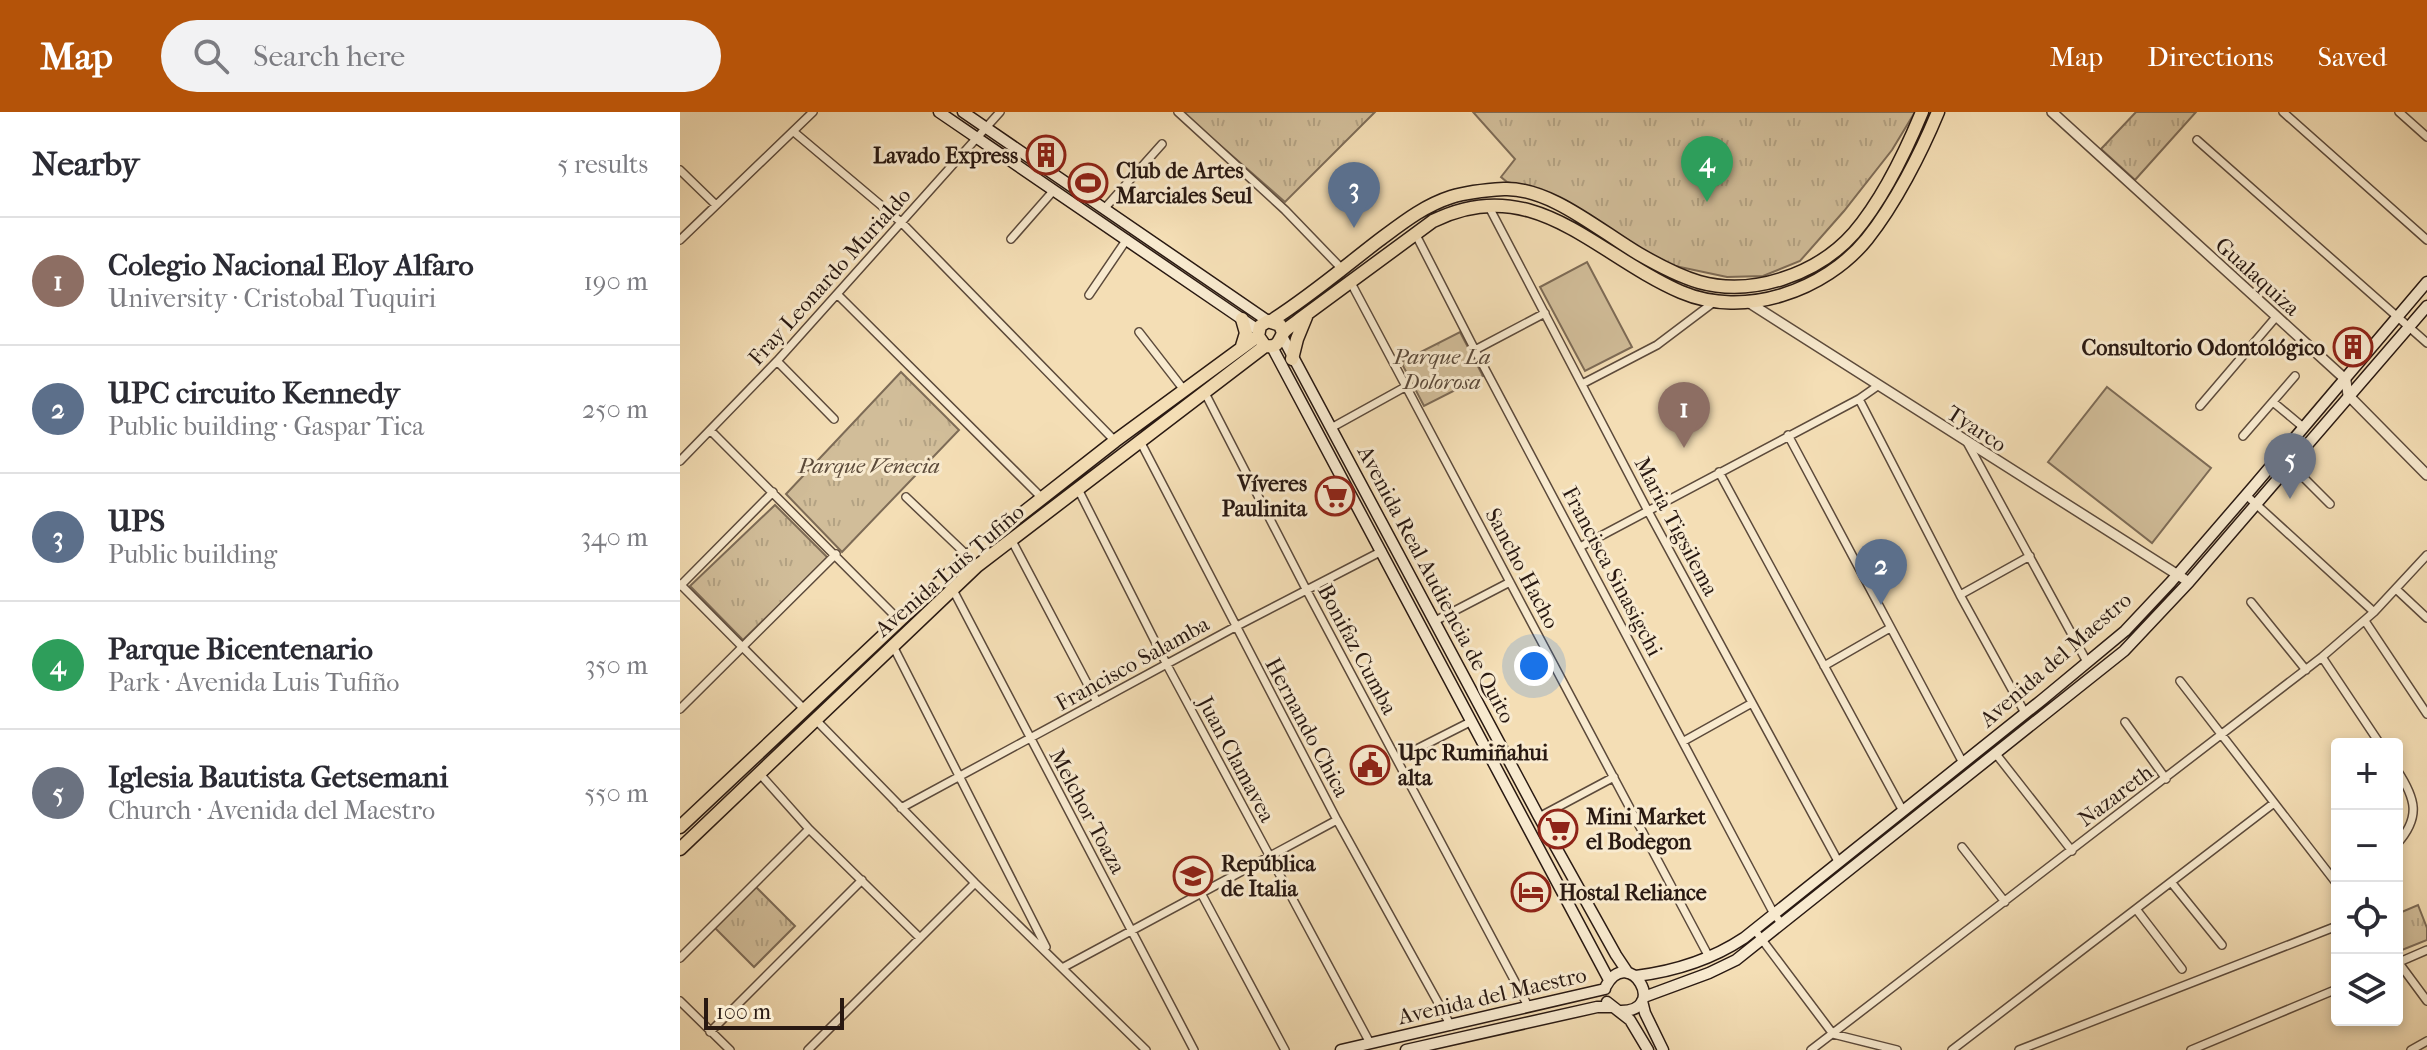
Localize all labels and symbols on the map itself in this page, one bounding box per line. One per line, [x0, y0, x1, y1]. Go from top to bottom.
building icon: Lavado Express [1025, 134, 1067, 176]
pin: 4 [1681, 136, 1733, 202]
place label: Lavado Express [873, 143, 1018, 169]
place label: Club de Artes Marciales Seul [1115, 158, 1253, 209]
sports icon: Club de Artes Marciales Seul [1067, 162, 1109, 204]
pin: 3 [1328, 162, 1380, 228]
street label: Fray Leonardo Murialdo [743, 183, 916, 371]
street label: Gualaquiza [2210, 232, 2306, 322]
building icon: Consultorio Odontológico [2332, 326, 2374, 368]
place label: Consultorio Odontológico [2081, 335, 2325, 361]
park label: Parque La Dolorosa [1392, 344, 1491, 395]
pin: 1 [1658, 382, 1710, 448]
street label: Tyarco [1942, 400, 2011, 458]
pin: 5 [2264, 433, 2316, 499]
street label: Avenida Real Audiencia de Quito [1351, 440, 1520, 728]
park label: Parque Venecia [797, 453, 940, 479]
street label: Maria Tigsilema [1629, 453, 1724, 601]
place label: Víveres Paulinita [1222, 471, 1308, 522]
supermarket icon: Víveres Paulinita [1314, 475, 1356, 517]
street label: Francisca Sinasigchi [1556, 482, 1668, 661]
street label: Avenida Luis Tufiño [869, 499, 1030, 643]
street label: Sancho Hacho [1480, 504, 1565, 633]
pin: 2 [1855, 539, 1907, 605]
street label: Bonifaz Cumba [1312, 580, 1403, 720]
street label: Avenida del Maestro [1974, 587, 2137, 733]
street label: Francisco Salamba [1051, 611, 1215, 717]
your location [1514, 646, 1554, 686]
street label: Hernando Chica [1259, 653, 1355, 802]
street label: Juan Clamavea [1191, 690, 1281, 828]
place label: Upc Rumiñahui alta [1397, 740, 1549, 791]
public building icon: Upc Rumiñahui alta [1349, 744, 1391, 786]
street label: Melchor Toaza [1043, 745, 1131, 879]
street label: Nazareth [2073, 759, 2159, 832]
place label: Mini Market el Bodegon [1585, 804, 1707, 855]
supermarket icon: Mini Market el Bodegon [1537, 808, 1579, 850]
place label: República de Italia [1221, 851, 1316, 902]
school or university icon: República de Italia [1172, 855, 1214, 897]
hotel icon: Hostal Reliance [1510, 871, 1552, 913]
place label: Hostal Reliance [1559, 880, 1707, 906]
street label: Avenida del Maestro [1395, 962, 1589, 1031]
scale bar [704, 994, 844, 1030]

